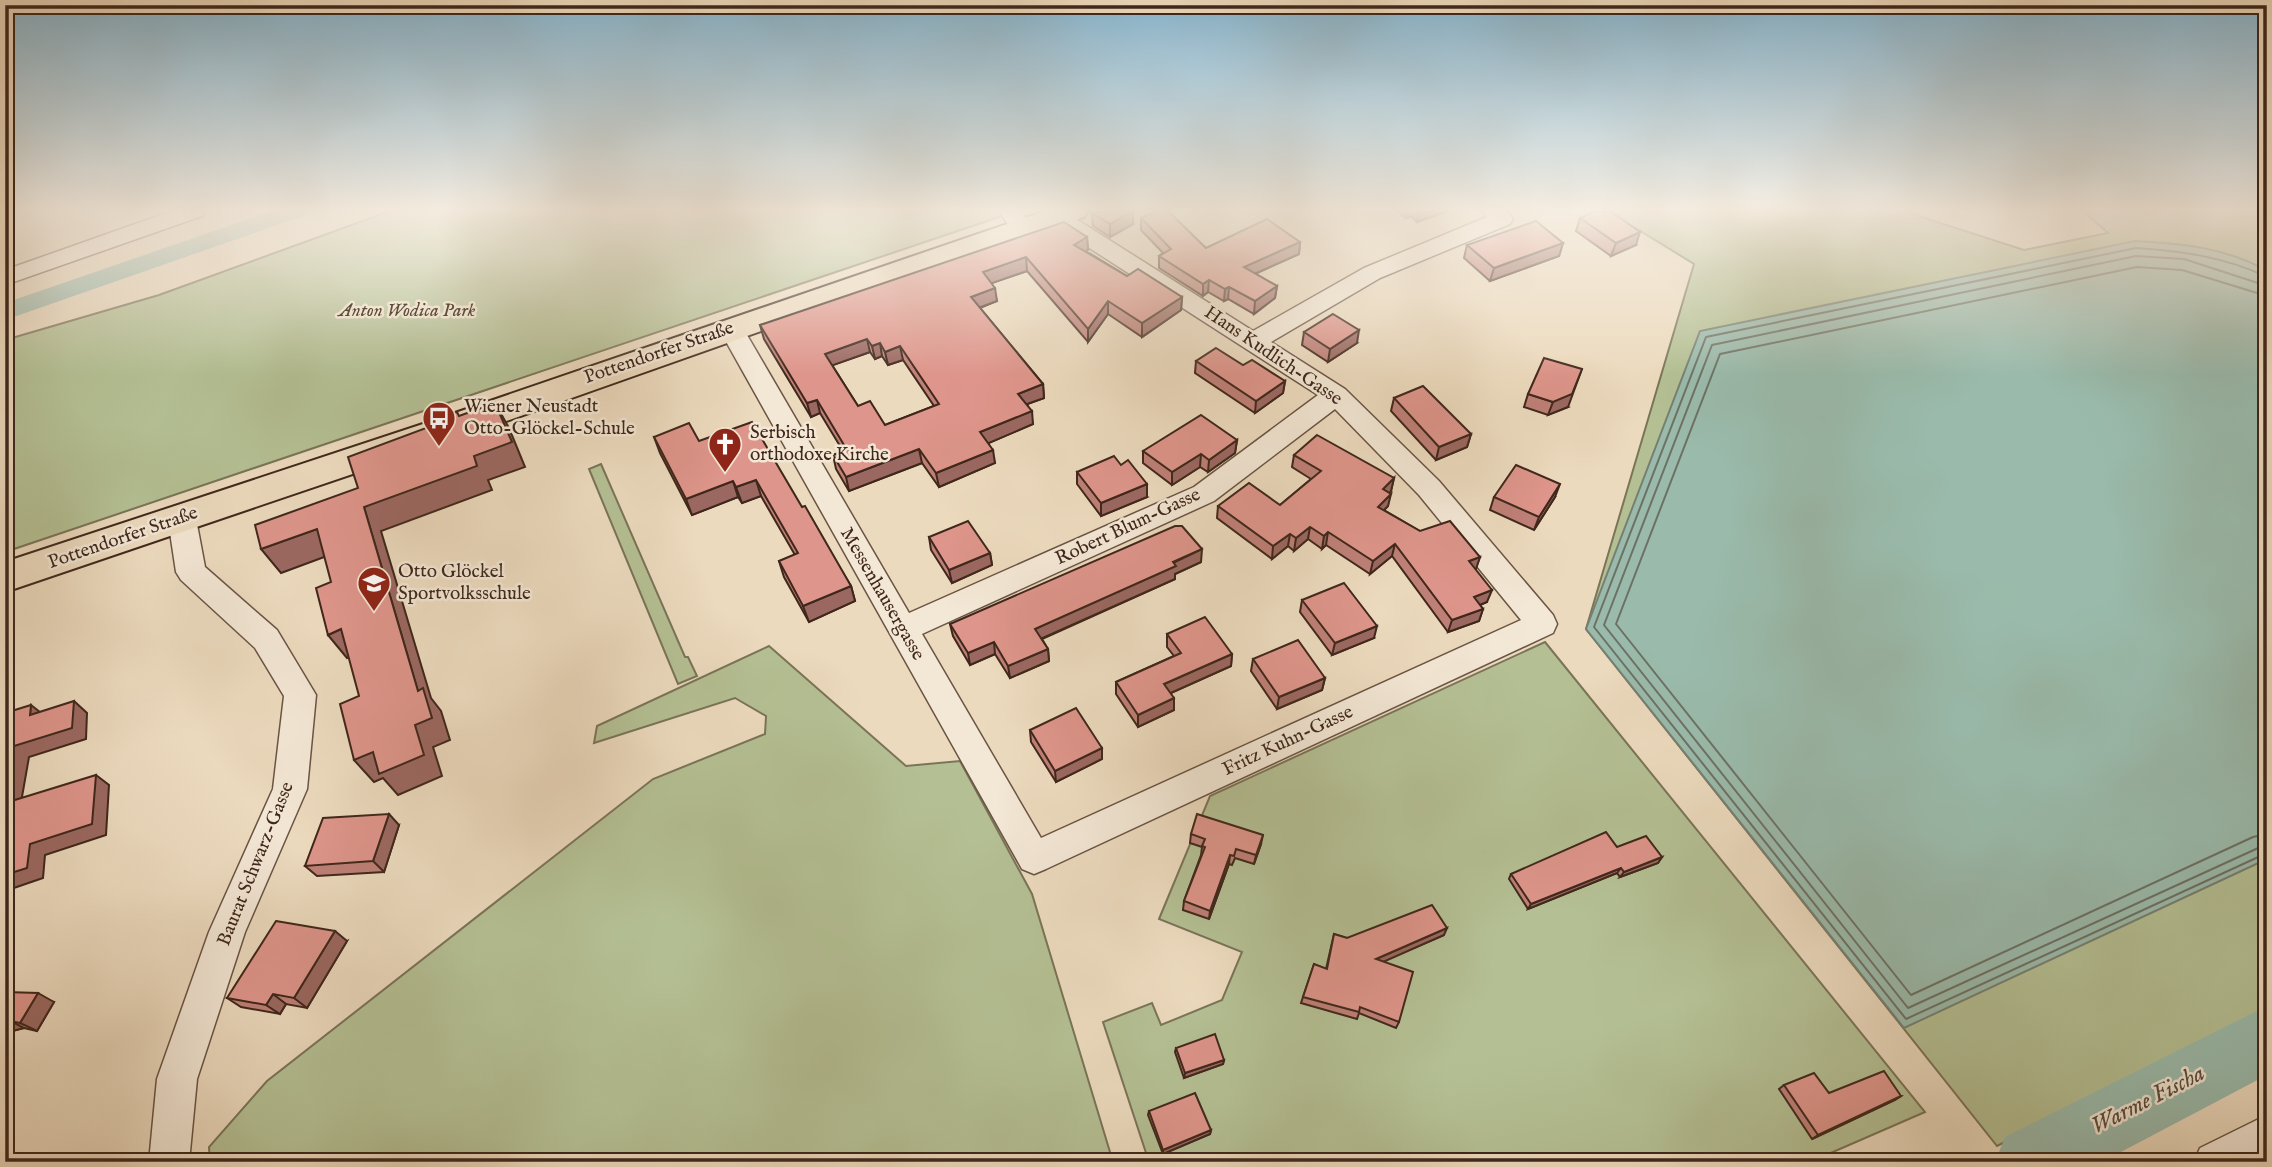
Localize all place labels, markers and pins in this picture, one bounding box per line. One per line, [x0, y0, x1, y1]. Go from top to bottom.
place label: Wiener Neustadt Otto-Glöckel-Schule [464, 395, 635, 441]
bus stop icon: Wiener Neustadt Otto-Glöckel-Schule [420, 399, 458, 448]
place label: Serbisch orthodoxe Kirche [750, 421, 889, 467]
church icon: Serbisch orthodoxe Kirche [706, 425, 744, 474]
place label: Otto Glöckel Sportvolksschule [398, 560, 531, 606]
school or university icon: Otto Glöckel Sportvolksschule [355, 564, 393, 613]

